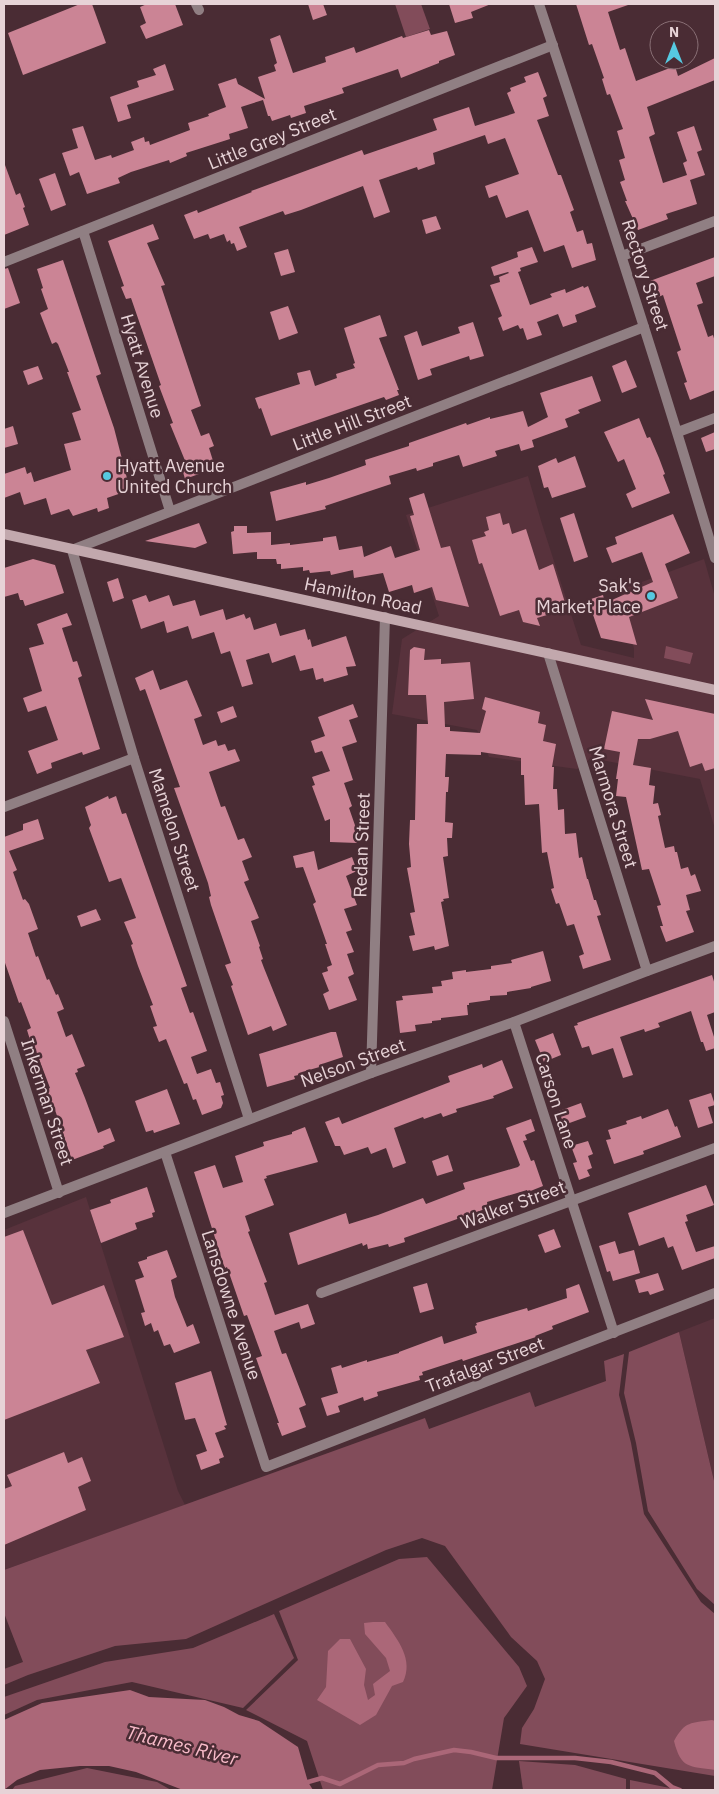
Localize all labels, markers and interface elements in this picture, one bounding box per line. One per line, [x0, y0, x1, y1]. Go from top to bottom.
north arrow [649, 20, 699, 70]
text: N [669, 23, 679, 41]
street label: Little Grey Street [204, 102, 339, 175]
street label: Rectory Street [617, 216, 674, 334]
street label: Hyatt Avenue [116, 311, 169, 421]
street label: Little Hill Street [289, 389, 415, 456]
place label: Hyatt Avenue United Church [117, 454, 232, 498]
marker: Hyatt Avenue United Church [101, 470, 113, 482]
street label: Hamilton Road [302, 572, 424, 619]
place label: Sak's Market Place [536, 574, 641, 618]
marker: Sak's Market Place [645, 590, 657, 602]
street label: Marmora Street [584, 743, 643, 871]
street label: Mamelon Street [144, 765, 205, 895]
street label: Redan Street [348, 792, 375, 898]
street label: Nelson Street [297, 1033, 409, 1092]
street label: Inkerman Street [16, 1035, 79, 1168]
street label: Carson Lane [530, 1050, 583, 1152]
street label: Walker Street [457, 1175, 568, 1234]
street label: Lansdowne Avenue [196, 1227, 267, 1383]
street label: Trafalgar Street [422, 1331, 547, 1398]
water label: Thames River [124, 1720, 241, 1771]

